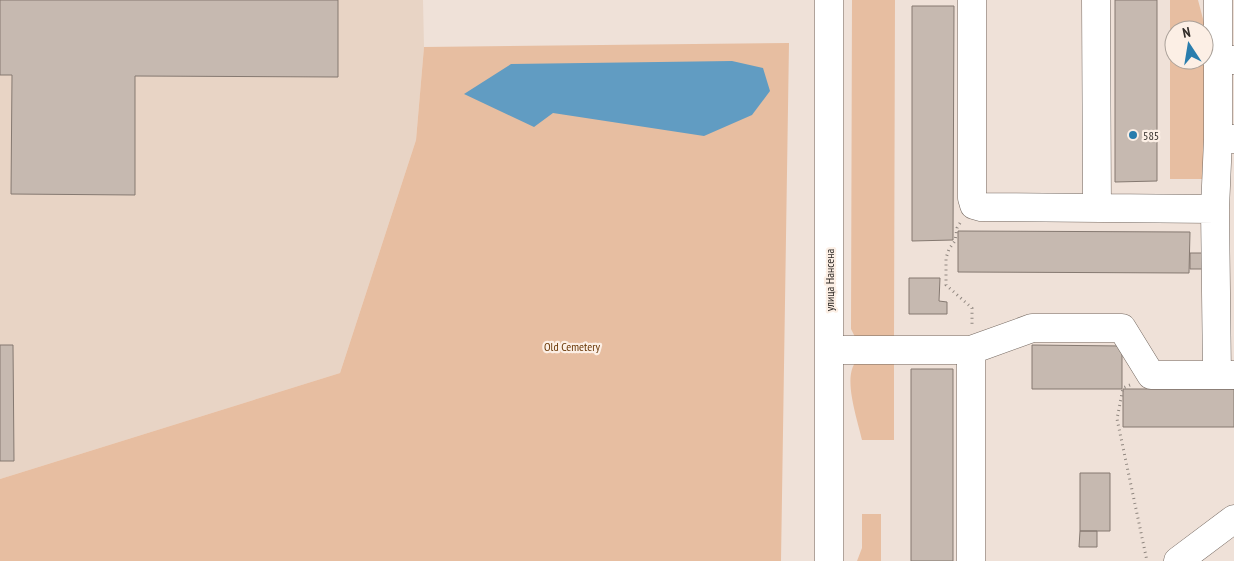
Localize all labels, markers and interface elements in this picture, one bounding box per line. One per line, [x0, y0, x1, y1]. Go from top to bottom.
north arrow [1164, 20, 1214, 70]
text: N [1181, 23, 1192, 42]
place label: 585 [1143, 128, 1159, 143]
marker: 585 [1127, 129, 1139, 141]
street label: улица Нансена [822, 248, 837, 311]
park label: Old Cemetery [544, 339, 600, 354]

